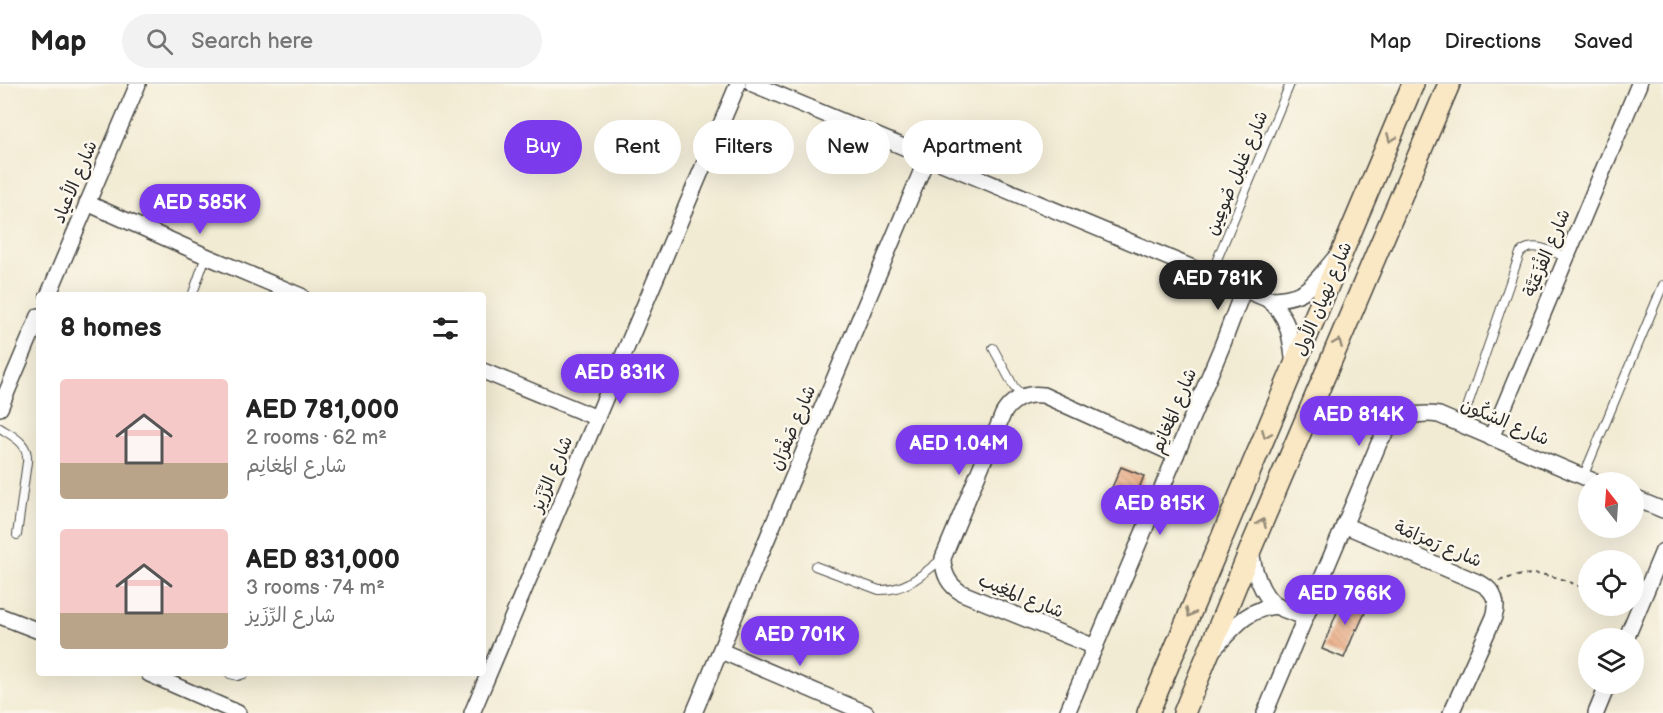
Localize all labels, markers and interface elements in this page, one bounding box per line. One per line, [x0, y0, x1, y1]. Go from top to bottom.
search box [122, 14, 542, 68]
text: Map [30, 25, 86, 58]
icon: search [143, 25, 176, 58]
text: Search here [191, 28, 313, 55]
text: Map [1369, 29, 1412, 54]
text: Directions [1445, 29, 1541, 54]
text: Saved [1574, 29, 1633, 54]
street label: شارع غليل صُوعِين [1201, 108, 1274, 239]
chip: Buy [504, 120, 582, 174]
chip: Rent [594, 120, 681, 174]
chip: Filters [693, 120, 794, 174]
chip: New [806, 120, 890, 174]
chip: Apartment [902, 120, 1043, 174]
one-way arrow [1386, 132, 1398, 143]
street label: شارع الأعياد [46, 137, 103, 227]
pin: AED 585K [138, 184, 262, 235]
text: AED 585K [153, 191, 247, 215]
street label: شارع الفْزَعَيَّة [1517, 205, 1576, 300]
street label: شارع نهيان الأول [1288, 238, 1357, 360]
pin: AED 781K [1156, 260, 1280, 311]
text: AED 781K [1173, 267, 1263, 291]
icon: filters [429, 312, 462, 345]
text: 8 homes [60, 313, 162, 344]
one-way arrow [1331, 339, 1343, 350]
pin: AED 831K [558, 354, 682, 405]
text: AED 831K [575, 361, 665, 385]
street label: شارع المَغانِم [1147, 365, 1204, 458]
street label: شارع صَفْرَان [764, 381, 821, 474]
street label: شارع السُكُون [1457, 392, 1553, 451]
text: AED 781,000 [246, 395, 399, 426]
pin: AED 814K [1297, 396, 1421, 447]
icon: home [108, 403, 180, 475]
text: AED 814K [1314, 403, 1404, 427]
pin: AED 1.04M [890, 425, 1028, 476]
text: 2 rooms · 62 m² [246, 426, 387, 450]
one-way arrow [1261, 427, 1273, 438]
text: AED 1.04M [910, 432, 1008, 456]
street label: شارع الرِّزَيز [526, 433, 578, 517]
text: شارع المَغانِم [246, 454, 346, 478]
north arrow [1578, 472, 1644, 538]
map controls [1578, 472, 1644, 694]
pin: AED 815K [1098, 485, 1222, 536]
text: AED 815K [1115, 492, 1205, 516]
street label: شارع رَمرَامَة [1391, 516, 1485, 573]
one-way arrow [1254, 518, 1266, 529]
text: AED 831,000 [246, 545, 400, 576]
button: locate [1578, 550, 1644, 616]
icon: home [108, 553, 180, 625]
street label: شارع المغِيب [975, 569, 1067, 624]
pin: AED 766K [1283, 575, 1407, 626]
text: 3 rooms · 74 m² [246, 576, 385, 600]
text: AED 766K [1298, 582, 1392, 606]
text: شارع الرِّزَيز [246, 604, 336, 628]
one-way arrow [1185, 607, 1197, 618]
pin: AED 701K [738, 616, 862, 667]
text: AED 701K [755, 623, 845, 647]
button: layers [1578, 628, 1644, 694]

